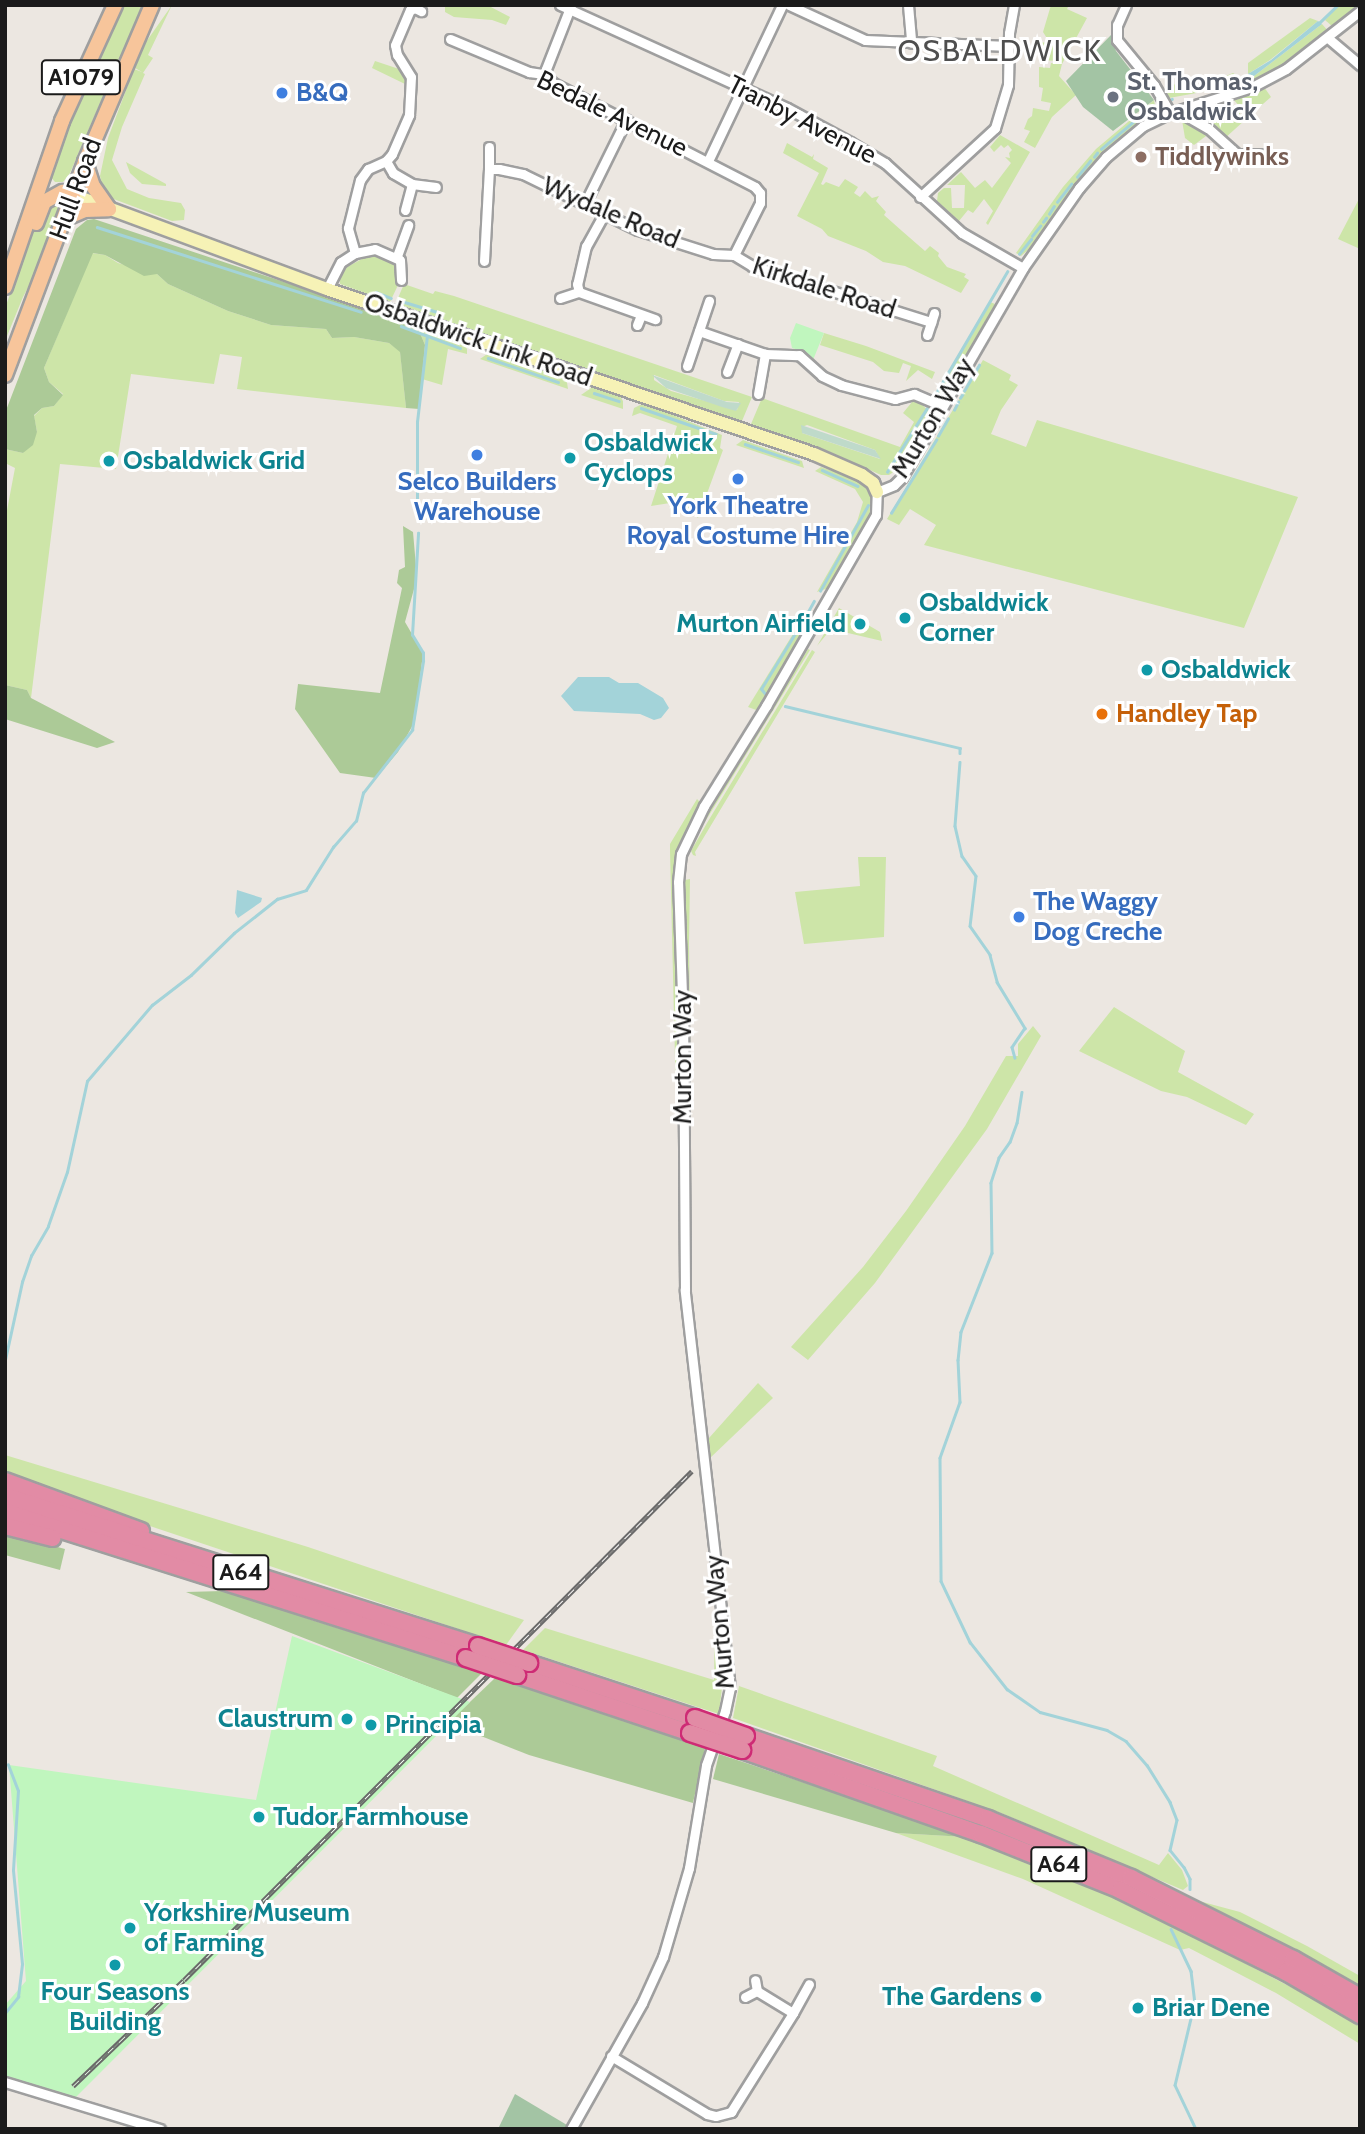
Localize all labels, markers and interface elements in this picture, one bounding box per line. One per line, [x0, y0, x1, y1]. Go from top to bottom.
district label: OSBALDWICK [899, 33, 1101, 69]
road number: A1079 [41, 56, 121, 98]
street label: Bedale Avenue [532, 64, 692, 164]
place label: St. Thomas, Osbaldwick [1127, 66, 1258, 128]
street label: Tranby Avenue [723, 69, 881, 171]
place label: B&Q [296, 77, 348, 109]
marker: B&Q [274, 85, 290, 101]
marker: St. Thomas, Osbaldwick [1105, 89, 1121, 105]
street label: Hull Road [43, 134, 109, 244]
place label: Tiddlywinks [1155, 141, 1289, 173]
marker: Tiddlywinks [1133, 149, 1149, 165]
street label: Wydale Road [538, 170, 684, 256]
street label: Kirkdale Road [749, 250, 899, 326]
street label: Osbaldwick Link Road [360, 286, 596, 394]
street label: Murton Way [885, 352, 981, 484]
place label: Osbaldwick Cyclops [584, 427, 714, 488]
place label: Osbaldwick Grid [123, 445, 305, 477]
marker: Selco Builders Warehouse [469, 447, 485, 463]
marker: Osbaldwick Cyclops [562, 450, 578, 466]
marker: Osbaldwick Grid [101, 453, 117, 469]
place label: Selco Builders Warehouse [398, 466, 556, 528]
marker: York Theatre Royal Costume Hire [730, 471, 746, 487]
place label: York Theatre Royal Costume Hire [627, 490, 849, 552]
place label: Osbaldwick Corner [919, 587, 1049, 648]
place label: Murton Airfield [676, 608, 846, 640]
marker: Osbaldwick Corner [897, 610, 913, 626]
marker: Murton Airfield [852, 616, 868, 632]
place label: Osbaldwick [1161, 654, 1291, 686]
marker: Osbaldwick [1139, 662, 1155, 678]
place label: Handley Tap [1116, 698, 1257, 730]
marker: Handley Tap [1094, 706, 1110, 722]
place label: The Waggy Dog Creche [1033, 886, 1162, 948]
marker: The Waggy Dog Creche [1011, 909, 1027, 925]
street label: Murton Way [667, 990, 699, 1124]
road number: A64 [211, 1552, 271, 1592]
street label: Murton Way [699, 1554, 741, 1690]
place label: Claustrum [218, 1703, 333, 1735]
place label: Principia [385, 1709, 482, 1741]
marker: Claustrum [339, 1711, 355, 1727]
marker: Principia [363, 1717, 379, 1733]
place label: Tudor Farmhouse [273, 1801, 468, 1833]
marker: Tudor Farmhouse [251, 1809, 267, 1825]
road number: A64 [1029, 1843, 1089, 1884]
place label: Yorkshire Museum of Farming [144, 1897, 350, 1958]
marker: Yorkshire Museum of Farming [122, 1920, 138, 1936]
marker: Four Seasons Building [107, 1957, 123, 1973]
place label: Four Seasons Building [41, 1976, 189, 2038]
place label: The Gardens [882, 1981, 1022, 2013]
marker: The Gardens [1028, 1989, 1044, 2005]
place label: Briar Dene [1152, 1992, 1270, 2024]
marker: Briar Dene [1130, 2000, 1146, 2016]

